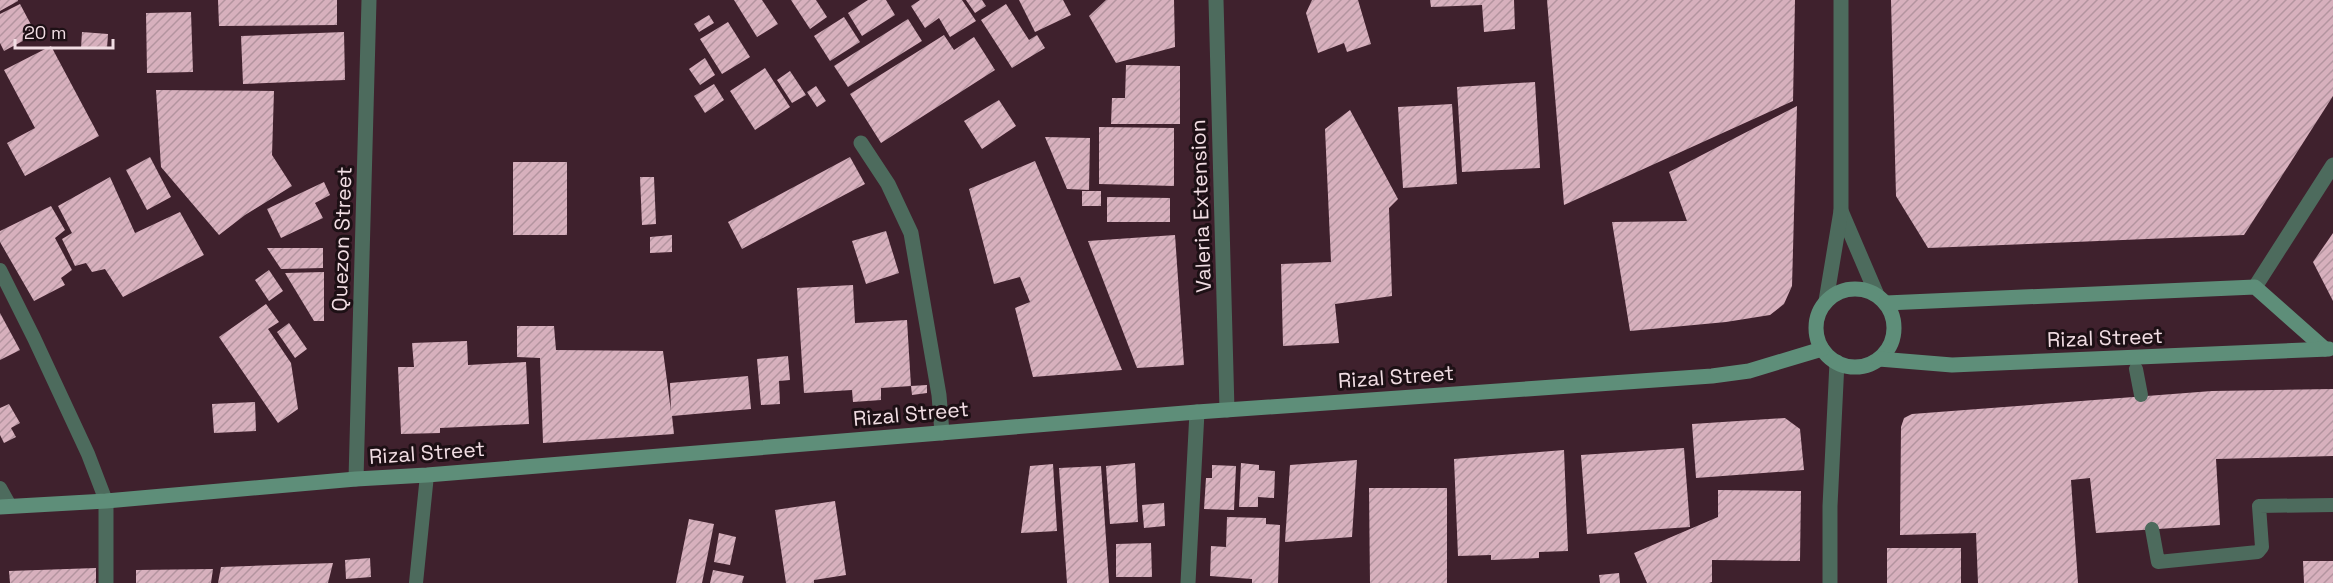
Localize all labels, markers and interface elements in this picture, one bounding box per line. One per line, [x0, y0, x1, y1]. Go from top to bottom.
scale bar [15, 12, 112, 50]
text: 20 m [24, 21, 67, 44]
street label: Valeria Extension [1184, 119, 1217, 293]
street label: Quezon Street [325, 166, 358, 312]
street label: Rizal Street [2047, 322, 2163, 353]
street label: Rizal Street [1337, 359, 1455, 394]
street label: Rizal Street [852, 395, 970, 432]
street label: Rizal Street [368, 435, 486, 470]

